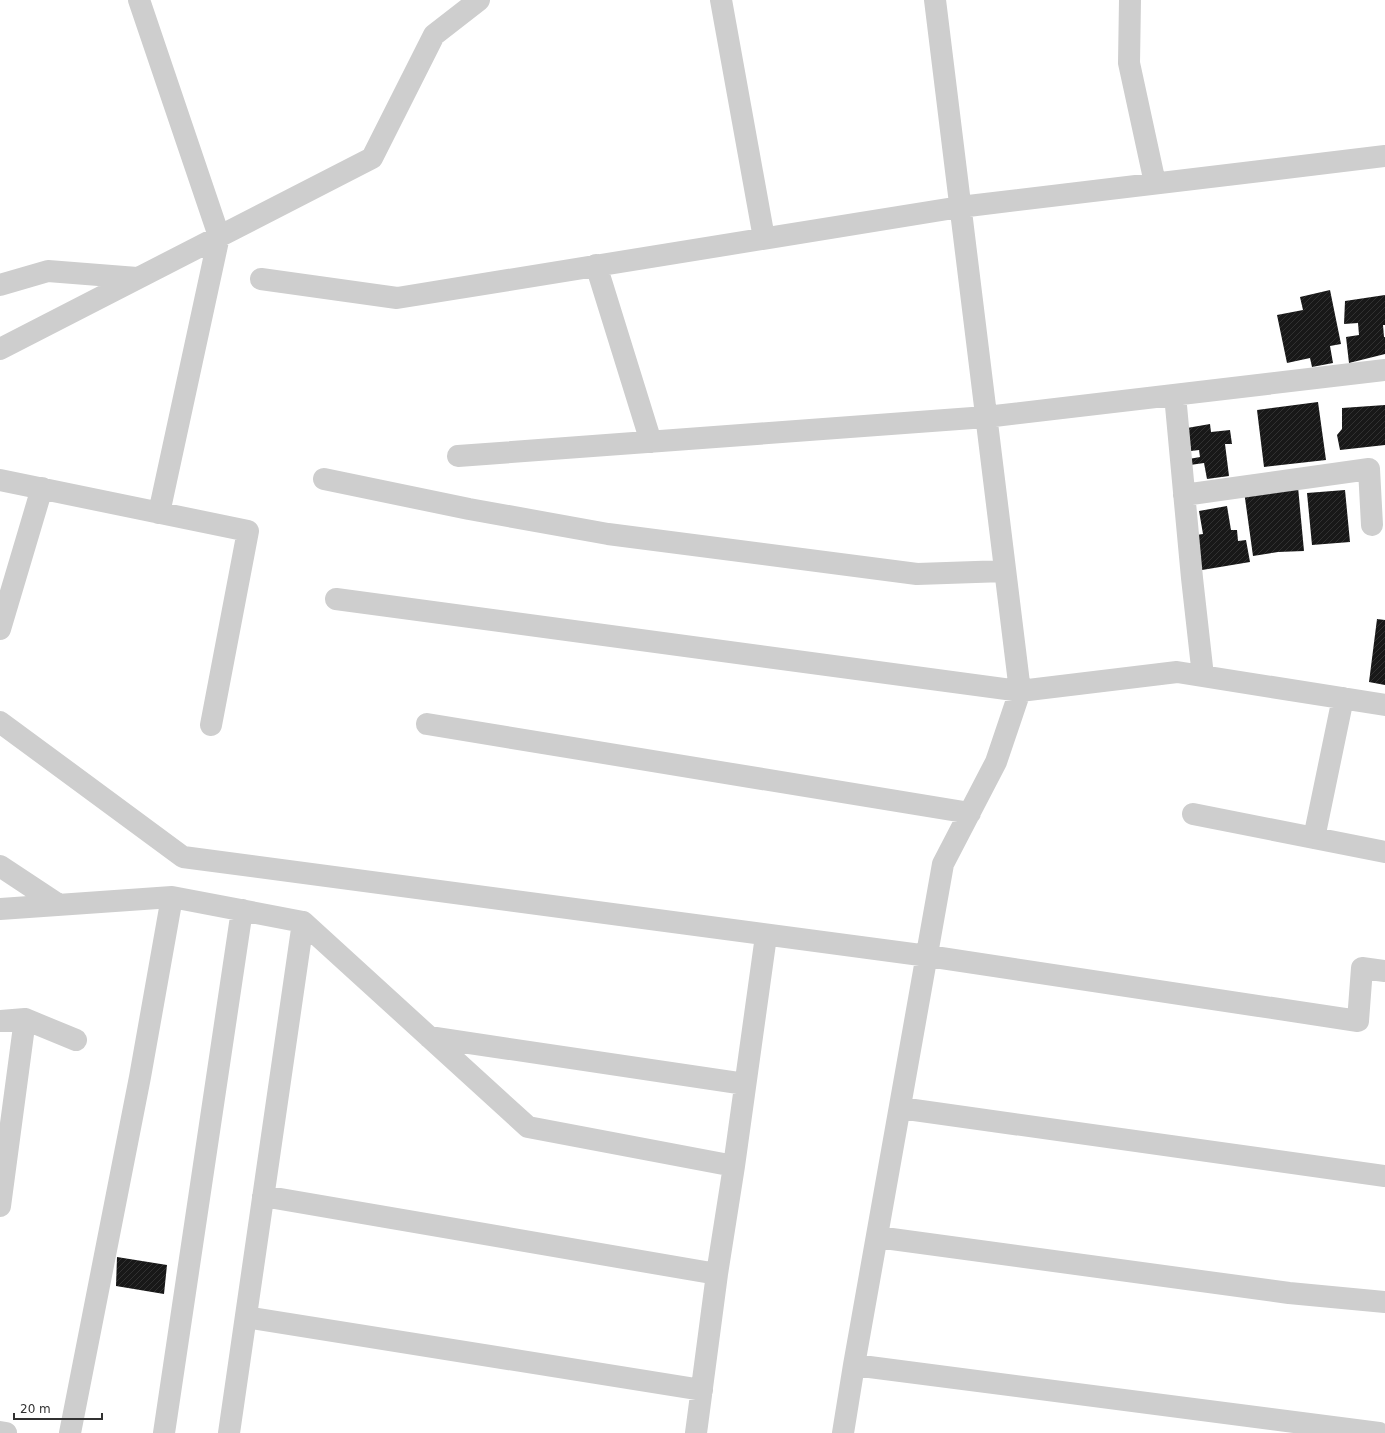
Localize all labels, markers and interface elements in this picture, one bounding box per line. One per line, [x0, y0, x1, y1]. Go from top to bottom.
scale bar [14, 1395, 102, 1421]
text: 20 m [20, 1402, 51, 1416]

